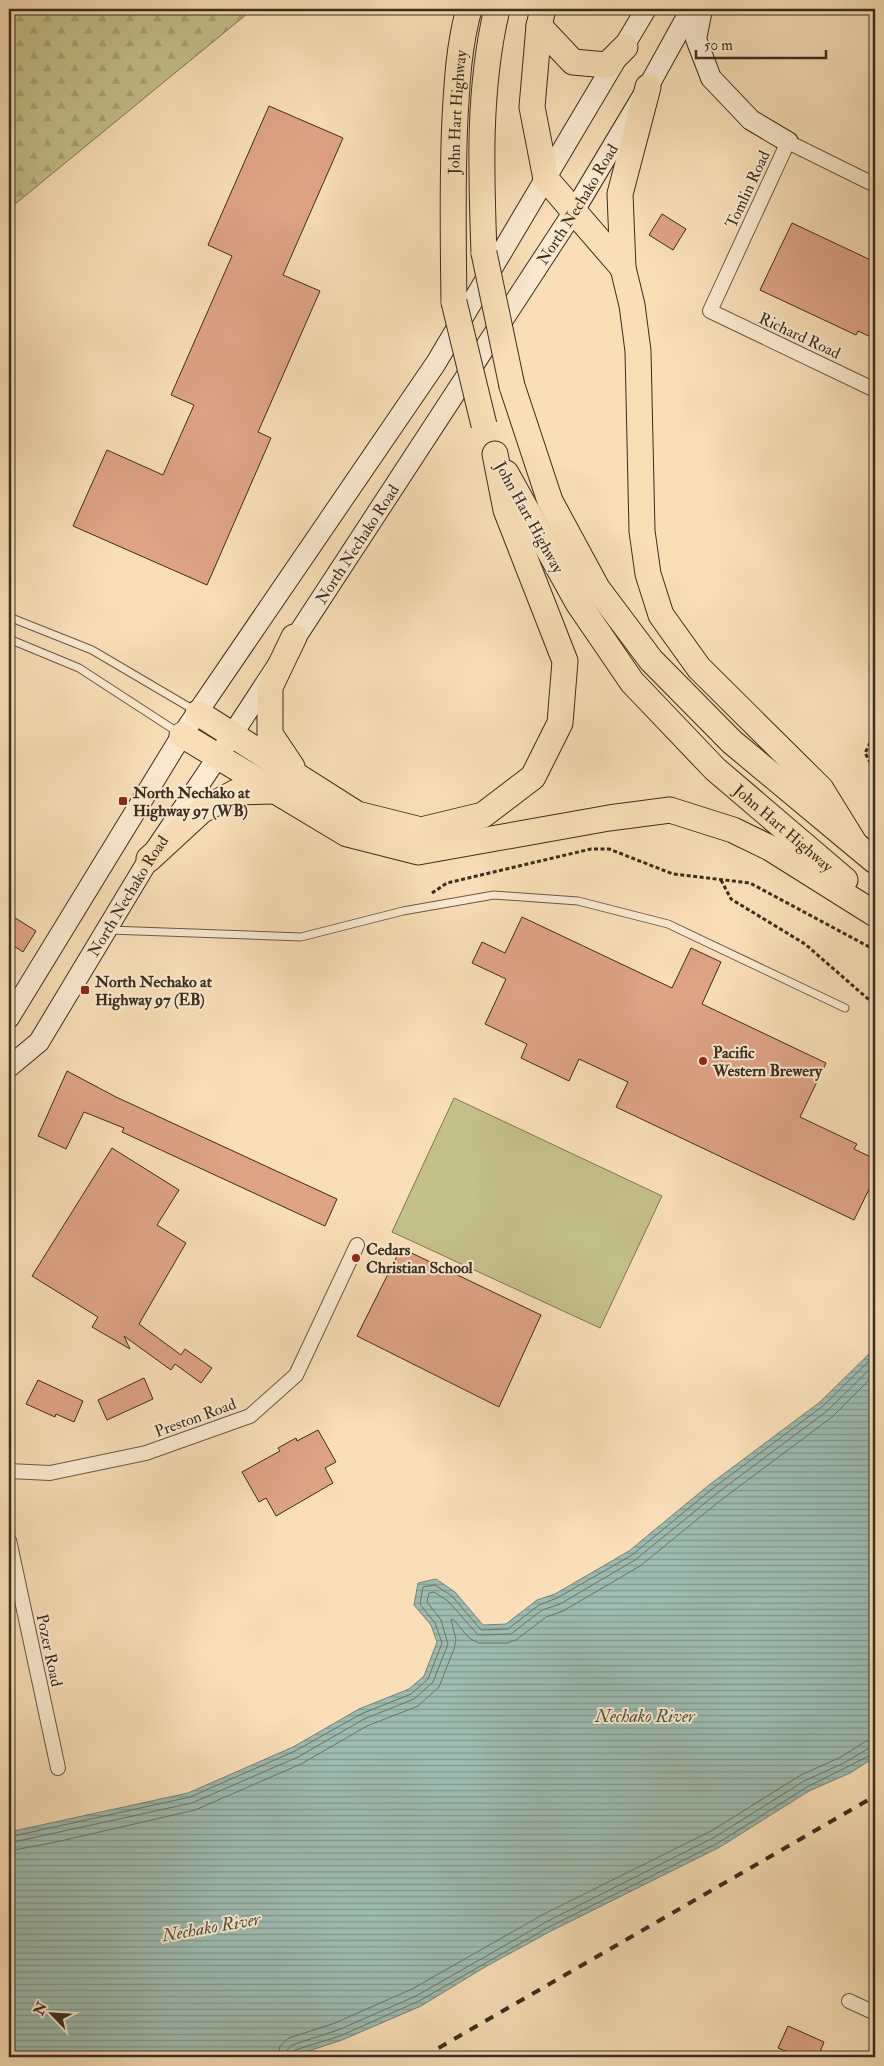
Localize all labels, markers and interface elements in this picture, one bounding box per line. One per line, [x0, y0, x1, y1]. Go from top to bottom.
scale bar [696, 28, 826, 60]
text: 50 m [704, 36, 733, 55]
street label: John Hart Highway [444, 48, 472, 176]
street label: North Nechako Road [533, 140, 623, 269]
street label: Tomlin Road [721, 147, 775, 231]
street label: Richard Road [756, 308, 844, 364]
street label: John Hart Highway [489, 457, 569, 578]
street label: North Nechako Road [311, 481, 404, 608]
street label: John Hart Highway [728, 780, 838, 877]
place label: North Nechako at Highway 97 (WB) [132, 783, 251, 822]
marker: North Nechako at Highway 97 (WB) [117, 795, 129, 807]
street label: North Nechako Road [84, 832, 173, 961]
place label: North Nechako at Highway 97 (EB) [94, 972, 213, 1011]
marker: North Nechako at Highway 97 (EB) [79, 984, 91, 996]
place label: Pacific Western Brewery [712, 1043, 823, 1082]
marker: Pacific Western Brewery [697, 1055, 709, 1067]
place label: Cedars Christian School [366, 1240, 474, 1278]
marker: Cedars Christian School [350, 1252, 362, 1264]
street label: Preston Road [152, 1394, 239, 1442]
street label: Pozer Road [32, 1612, 67, 1689]
water label: Nechako River [594, 1705, 696, 1728]
water label: Nechako River [159, 1907, 263, 1948]
north arrow [28, 1988, 78, 2038]
text: N [30, 1999, 51, 2019]

